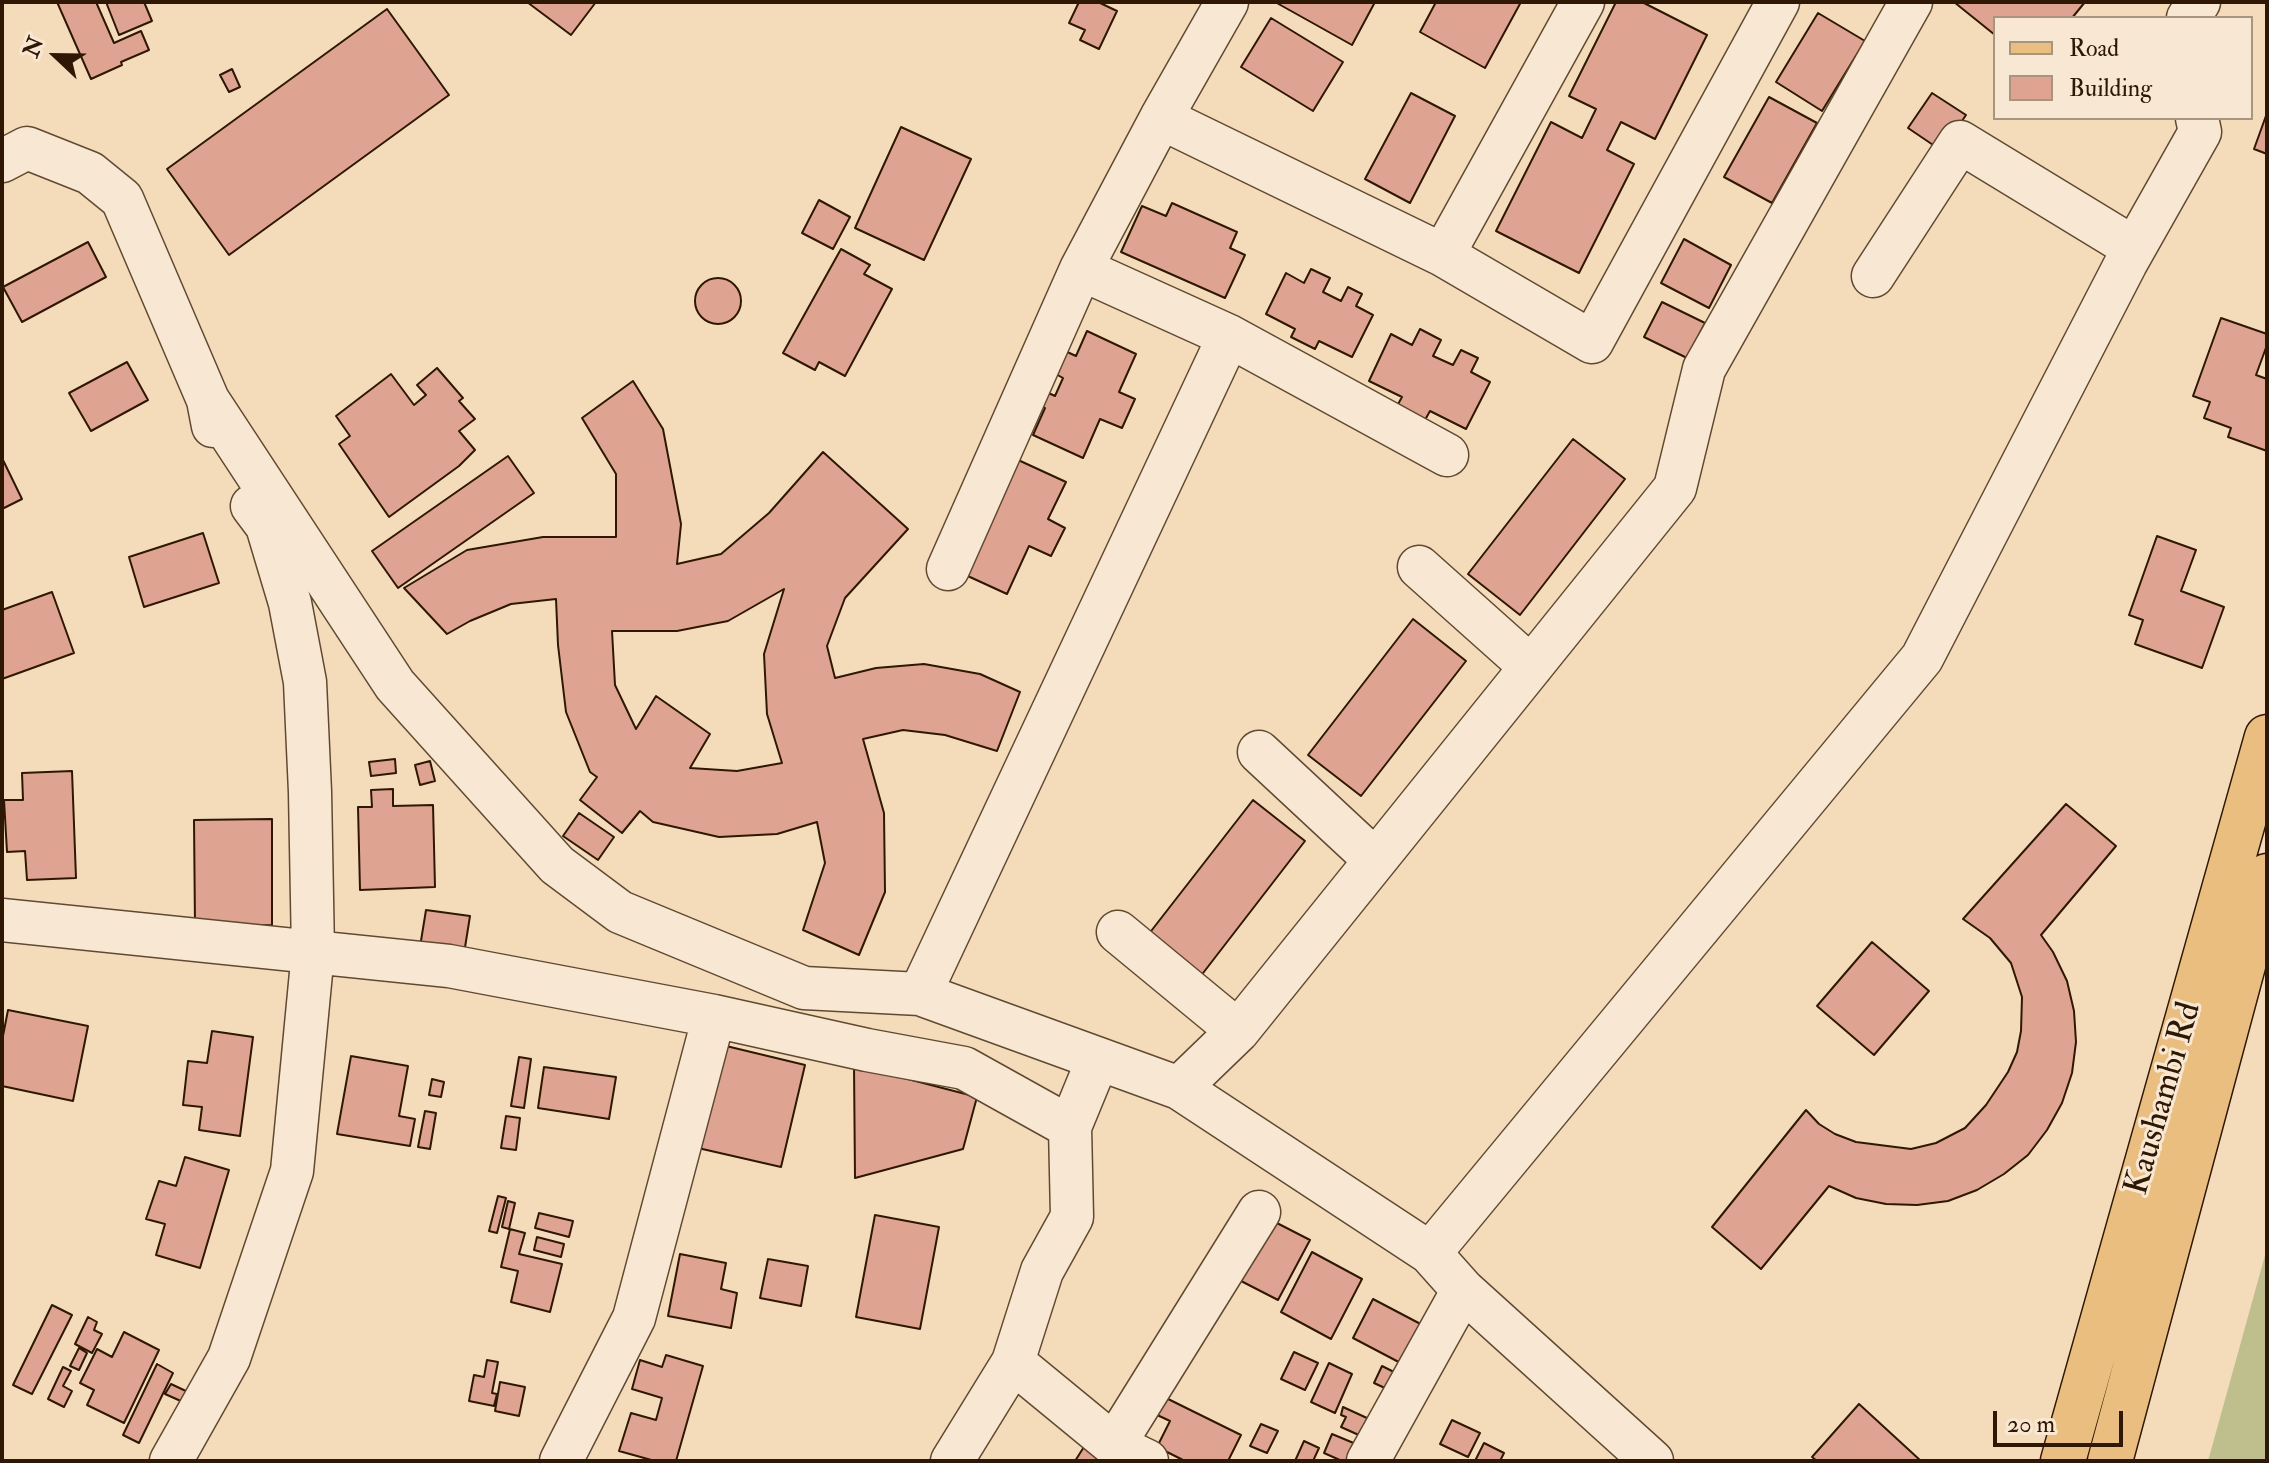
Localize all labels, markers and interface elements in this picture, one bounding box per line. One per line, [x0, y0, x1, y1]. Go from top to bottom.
north arrow [16, 16, 96, 96]
legend [1993, 16, 2253, 120]
text: N [17, 33, 50, 61]
text: Road [2069, 33, 2119, 64]
text: Building [2069, 73, 2152, 104]
street label: Kaushambi Rd [2118, 998, 2212, 1200]
scale bar [1997, 1395, 2127, 1445]
text: 20 m [2007, 1409, 2055, 1440]

